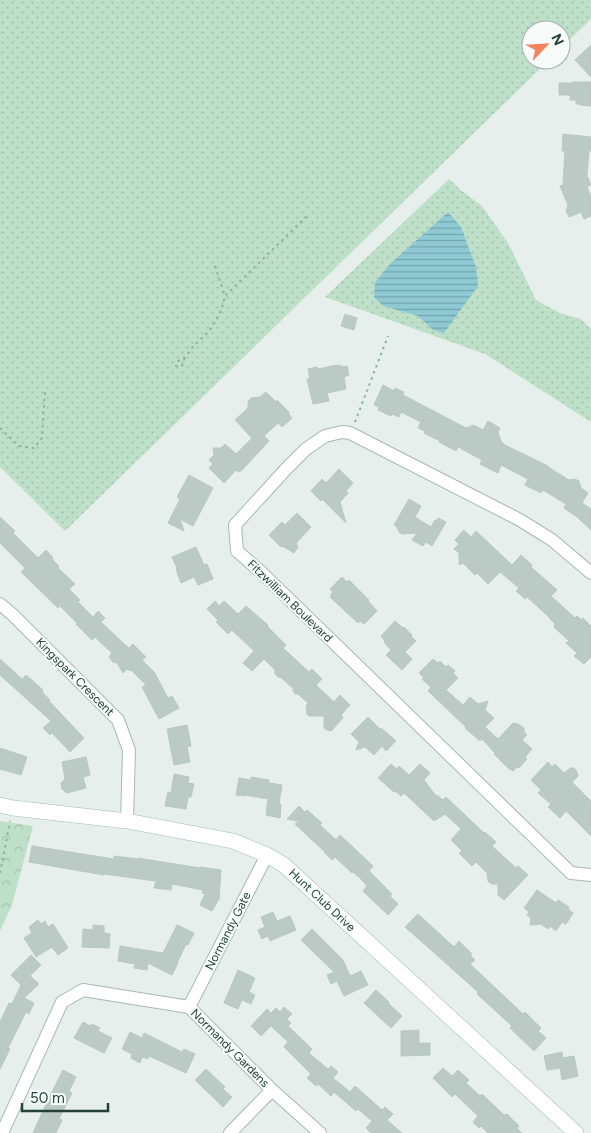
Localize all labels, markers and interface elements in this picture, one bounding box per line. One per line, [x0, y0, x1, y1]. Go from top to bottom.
north arrow [521, 20, 571, 70]
text: N [547, 31, 567, 48]
street label: Fitzwilliam Boulevard [245, 557, 335, 645]
street label: Kingspark Crescent [33, 635, 117, 719]
street label: Hunt Club Drive [286, 866, 358, 935]
street label: Normandy Gate [202, 889, 254, 972]
street label: Normandy Gardens [188, 1006, 272, 1090]
scale bar [22, 1080, 109, 1112]
text: 50 m [30, 1089, 65, 1107]

